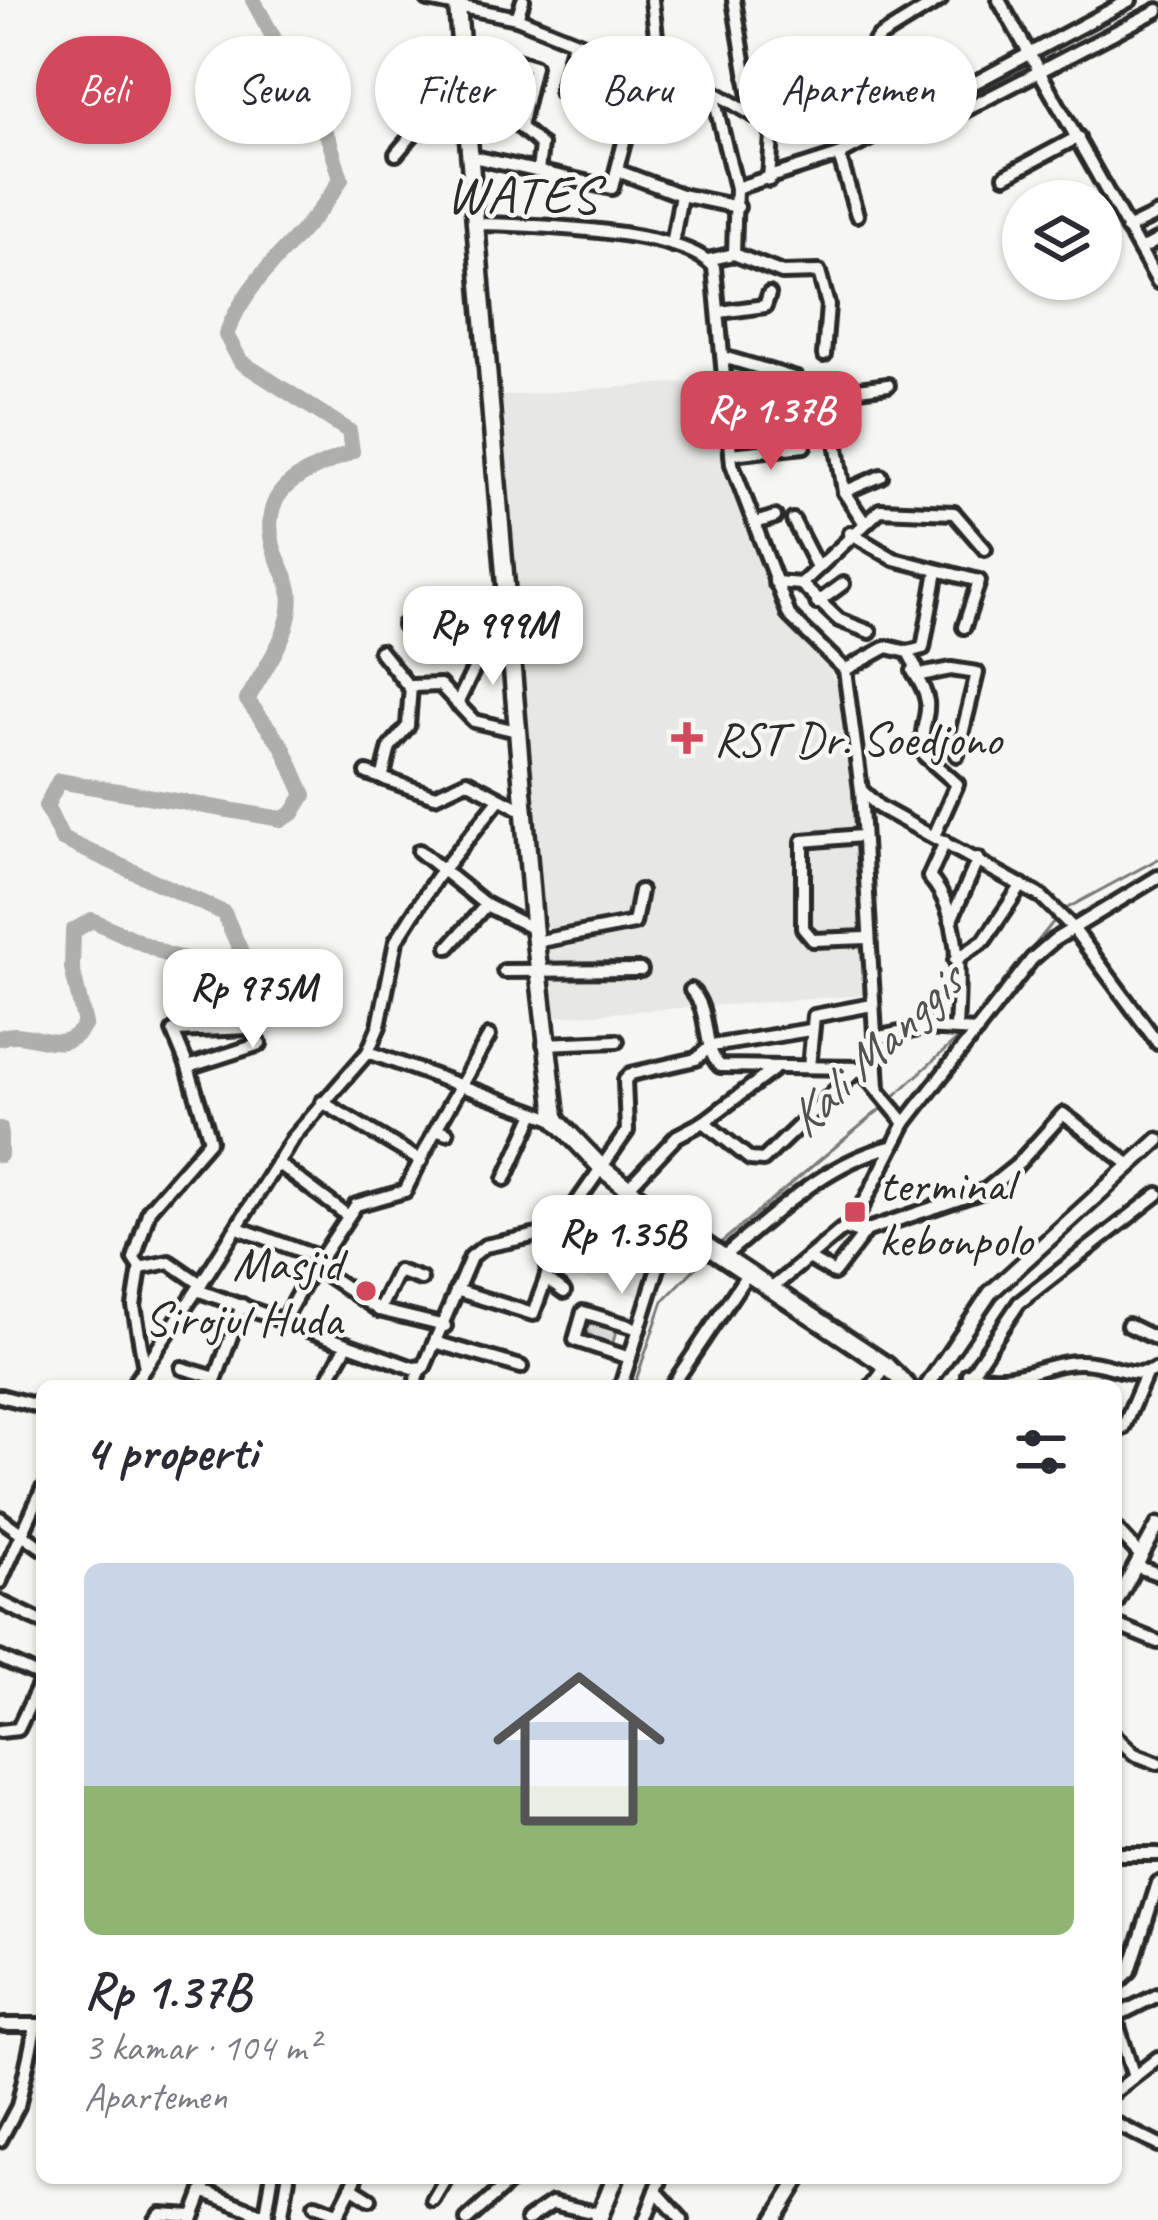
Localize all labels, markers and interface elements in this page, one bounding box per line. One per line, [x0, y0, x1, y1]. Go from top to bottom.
chip: Beli [36, 36, 171, 144]
chip: Sewa [195, 36, 351, 144]
chip: Filter [375, 36, 536, 144]
chip: Baru [560, 36, 715, 144]
chip: Apartemen [739, 36, 977, 144]
district label: WATES [446, 160, 607, 228]
map controls [1002, 180, 1122, 300]
button: layers [1002, 180, 1122, 300]
pin: Rp 1.37B [647, 371, 895, 473]
text: Rp 1.37B [708, 385, 834, 434]
pin: Rp 999M [382, 586, 604, 688]
text: Rp 999M [430, 600, 556, 649]
place label: RST Dr. Soedjono [714, 709, 1004, 769]
marker: RST Dr. Soedjono [671, 722, 703, 754]
water label: Kali Manggis [772, 945, 981, 1150]
pin: Rp 975M [142, 949, 364, 1051]
text: Rp 975M [190, 963, 316, 1012]
place label: terminal kebonpolo [879, 1155, 1035, 1270]
pin: Rp 1.35B [498, 1195, 746, 1297]
marker: terminal kebonpolo [842, 1199, 868, 1225]
text: Rp 1.35B [559, 1209, 685, 1258]
place label: Masjid Sirojul Huda [144, 1234, 348, 1349]
marker: Masjid Sirojul Huda [353, 1278, 379, 1304]
icon: filters [1008, 1419, 1074, 1485]
text: 4 properti [84, 1420, 257, 1484]
icon: home [471, 1641, 687, 1857]
text: Rp 1.37B [84, 1959, 250, 2023]
text: 3 kamar · 104 m² [84, 2023, 318, 2072]
text: Apartemen [84, 2072, 227, 2121]

